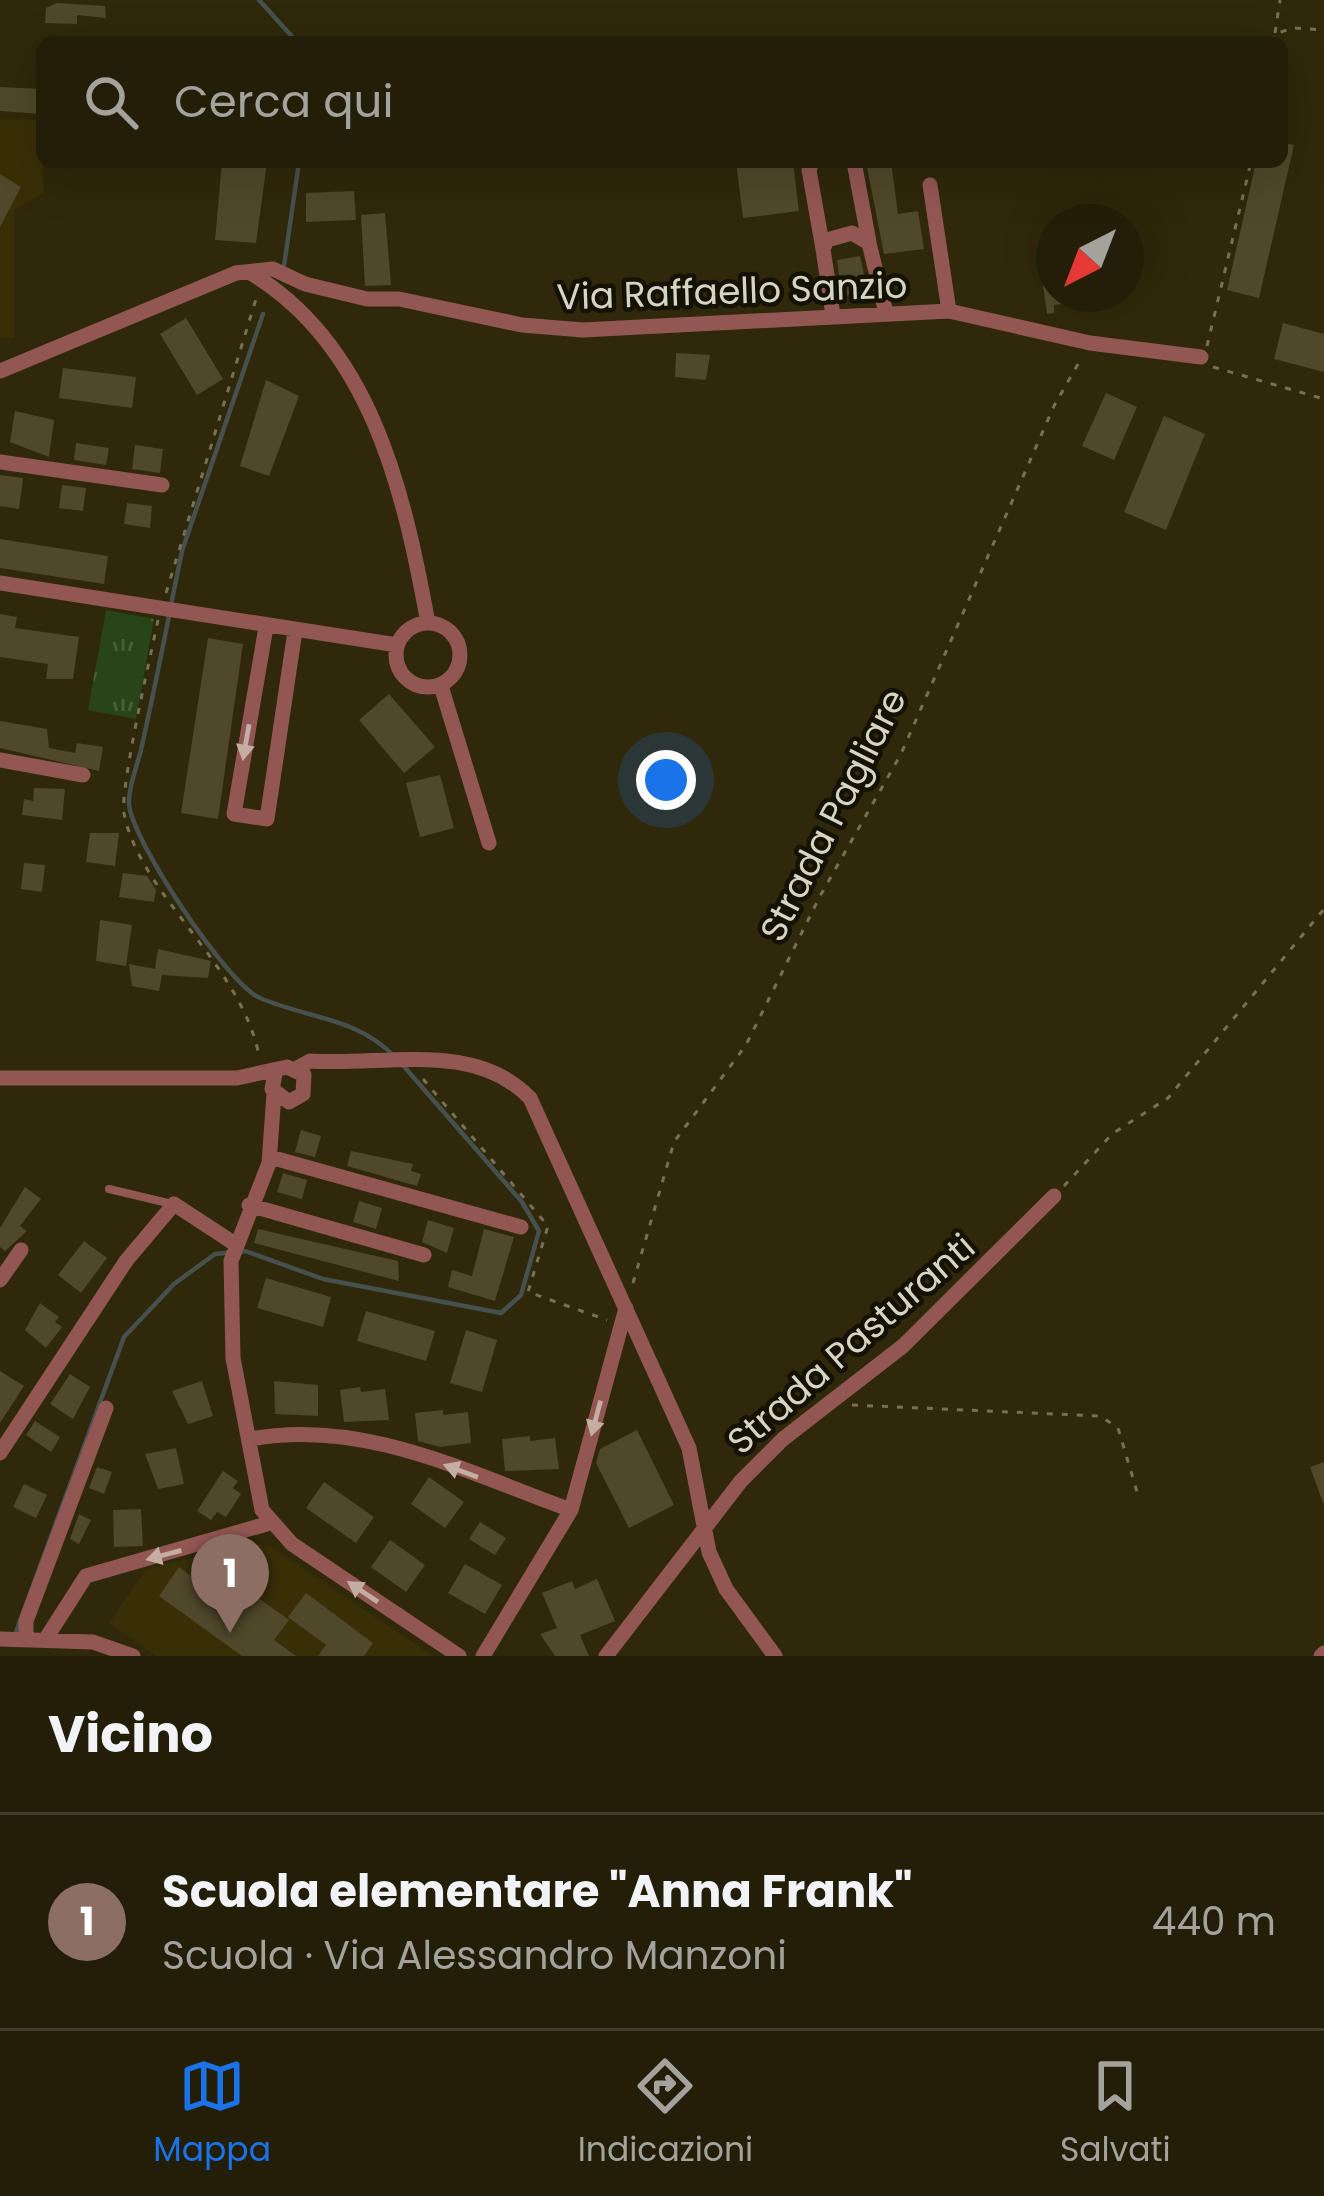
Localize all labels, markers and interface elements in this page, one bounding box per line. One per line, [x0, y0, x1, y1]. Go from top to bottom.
search box [36, 36, 1288, 168]
icon: search [78, 69, 144, 135]
text: Cerca qui [174, 70, 393, 133]
north arrow [1036, 204, 1144, 312]
street label: Via Raffaello Sanzio [556, 259, 908, 323]
street label: Strada Pagliare [747, 680, 919, 950]
one-way arrow [237, 724, 255, 762]
your location [636, 750, 696, 810]
street label: Strada Pasturanti [716, 1222, 986, 1466]
one-way arrow [586, 1399, 605, 1436]
one-way arrow [443, 1461, 479, 1479]
pin: 1 [191, 1534, 269, 1633]
one-way arrow [145, 1547, 182, 1566]
one-way arrow [347, 1581, 379, 1604]
text: Vicino [48, 1698, 213, 1770]
text: Scuola elementare "Anna Frank" [162, 1860, 913, 1923]
text: 1 [80, 1894, 94, 1949]
text: 440 m [1152, 1894, 1276, 1949]
text: Scuola · Via Alessandro Manzoni [162, 1928, 787, 1983]
tab: Mappa [153, 2053, 271, 2175]
tab: Indicazioni [578, 2053, 753, 2175]
tab: Salvati [1060, 2053, 1171, 2175]

